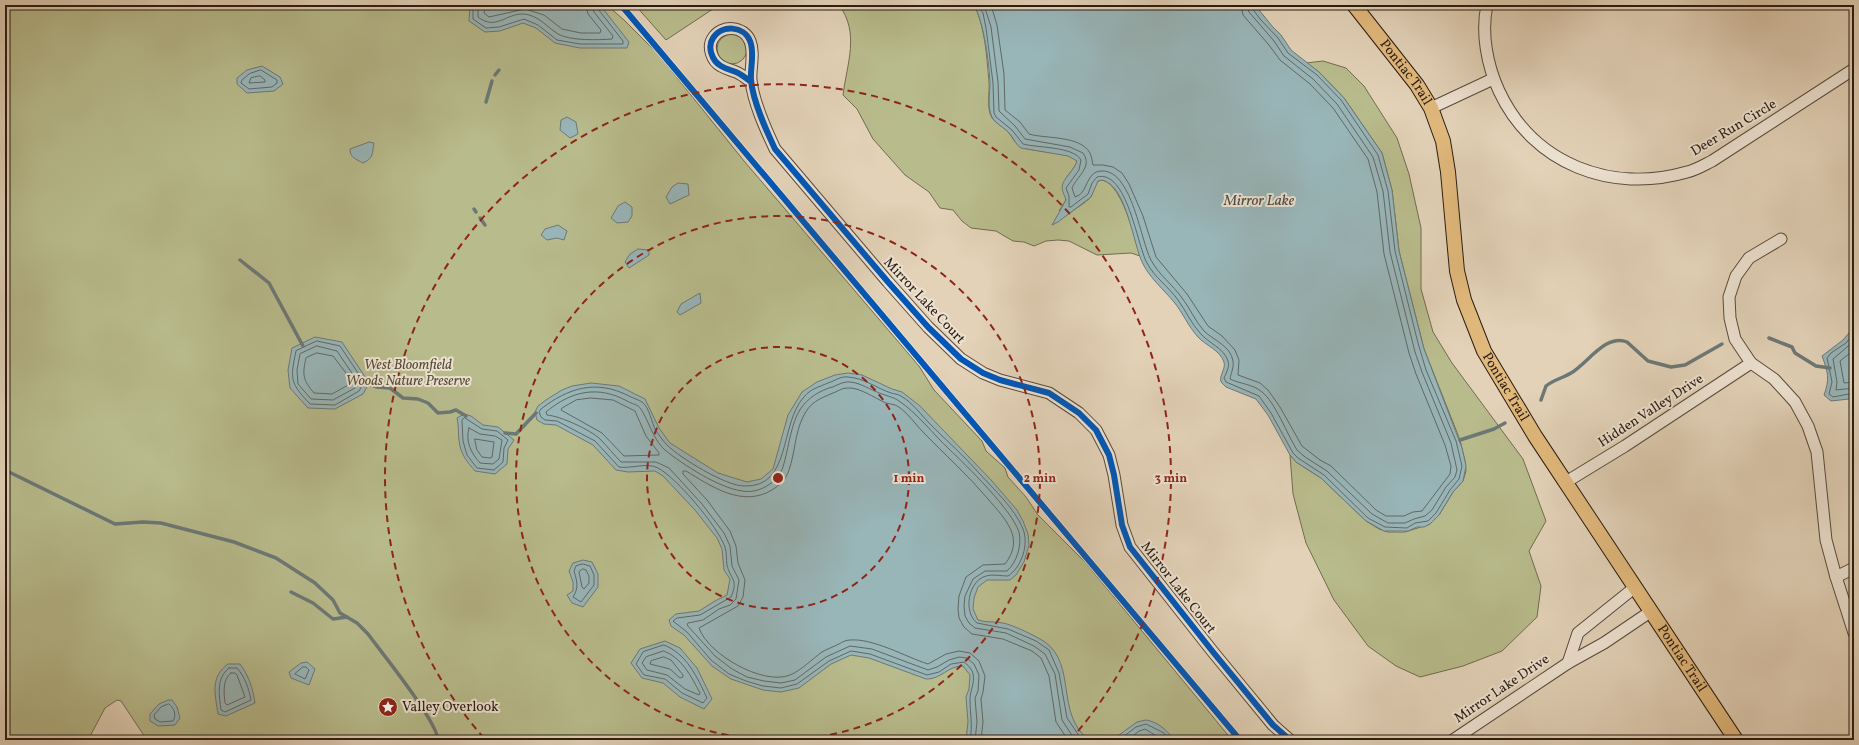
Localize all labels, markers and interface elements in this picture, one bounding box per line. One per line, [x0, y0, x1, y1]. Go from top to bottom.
street label: Pontiac Trail [1375, 36, 1436, 109]
street label: Deer Run Circle [1688, 95, 1781, 161]
water label: Mirror Lake [1223, 191, 1295, 212]
street label: Mirror Lake Court [879, 254, 969, 349]
street label: Pontiac Trail [1477, 349, 1534, 425]
park label: West Bloomfield Woods Nature Preserve [346, 356, 470, 391]
street label: Hidden Valley Drive [1595, 370, 1708, 452]
centre of rings [771, 471, 785, 485]
text: 1 min [894, 471, 925, 487]
text: 2 min [1024, 471, 1056, 487]
text: 3 min [1155, 471, 1187, 487]
street label: Mirror Lake Court [1136, 538, 1220, 638]
street label: Pontiac Trail [1653, 621, 1711, 696]
street label: Mirror Lake Drive [1451, 650, 1554, 728]
place icon: Valley Overlook [377, 696, 399, 718]
place label: Valley Overlook [402, 698, 499, 717]

